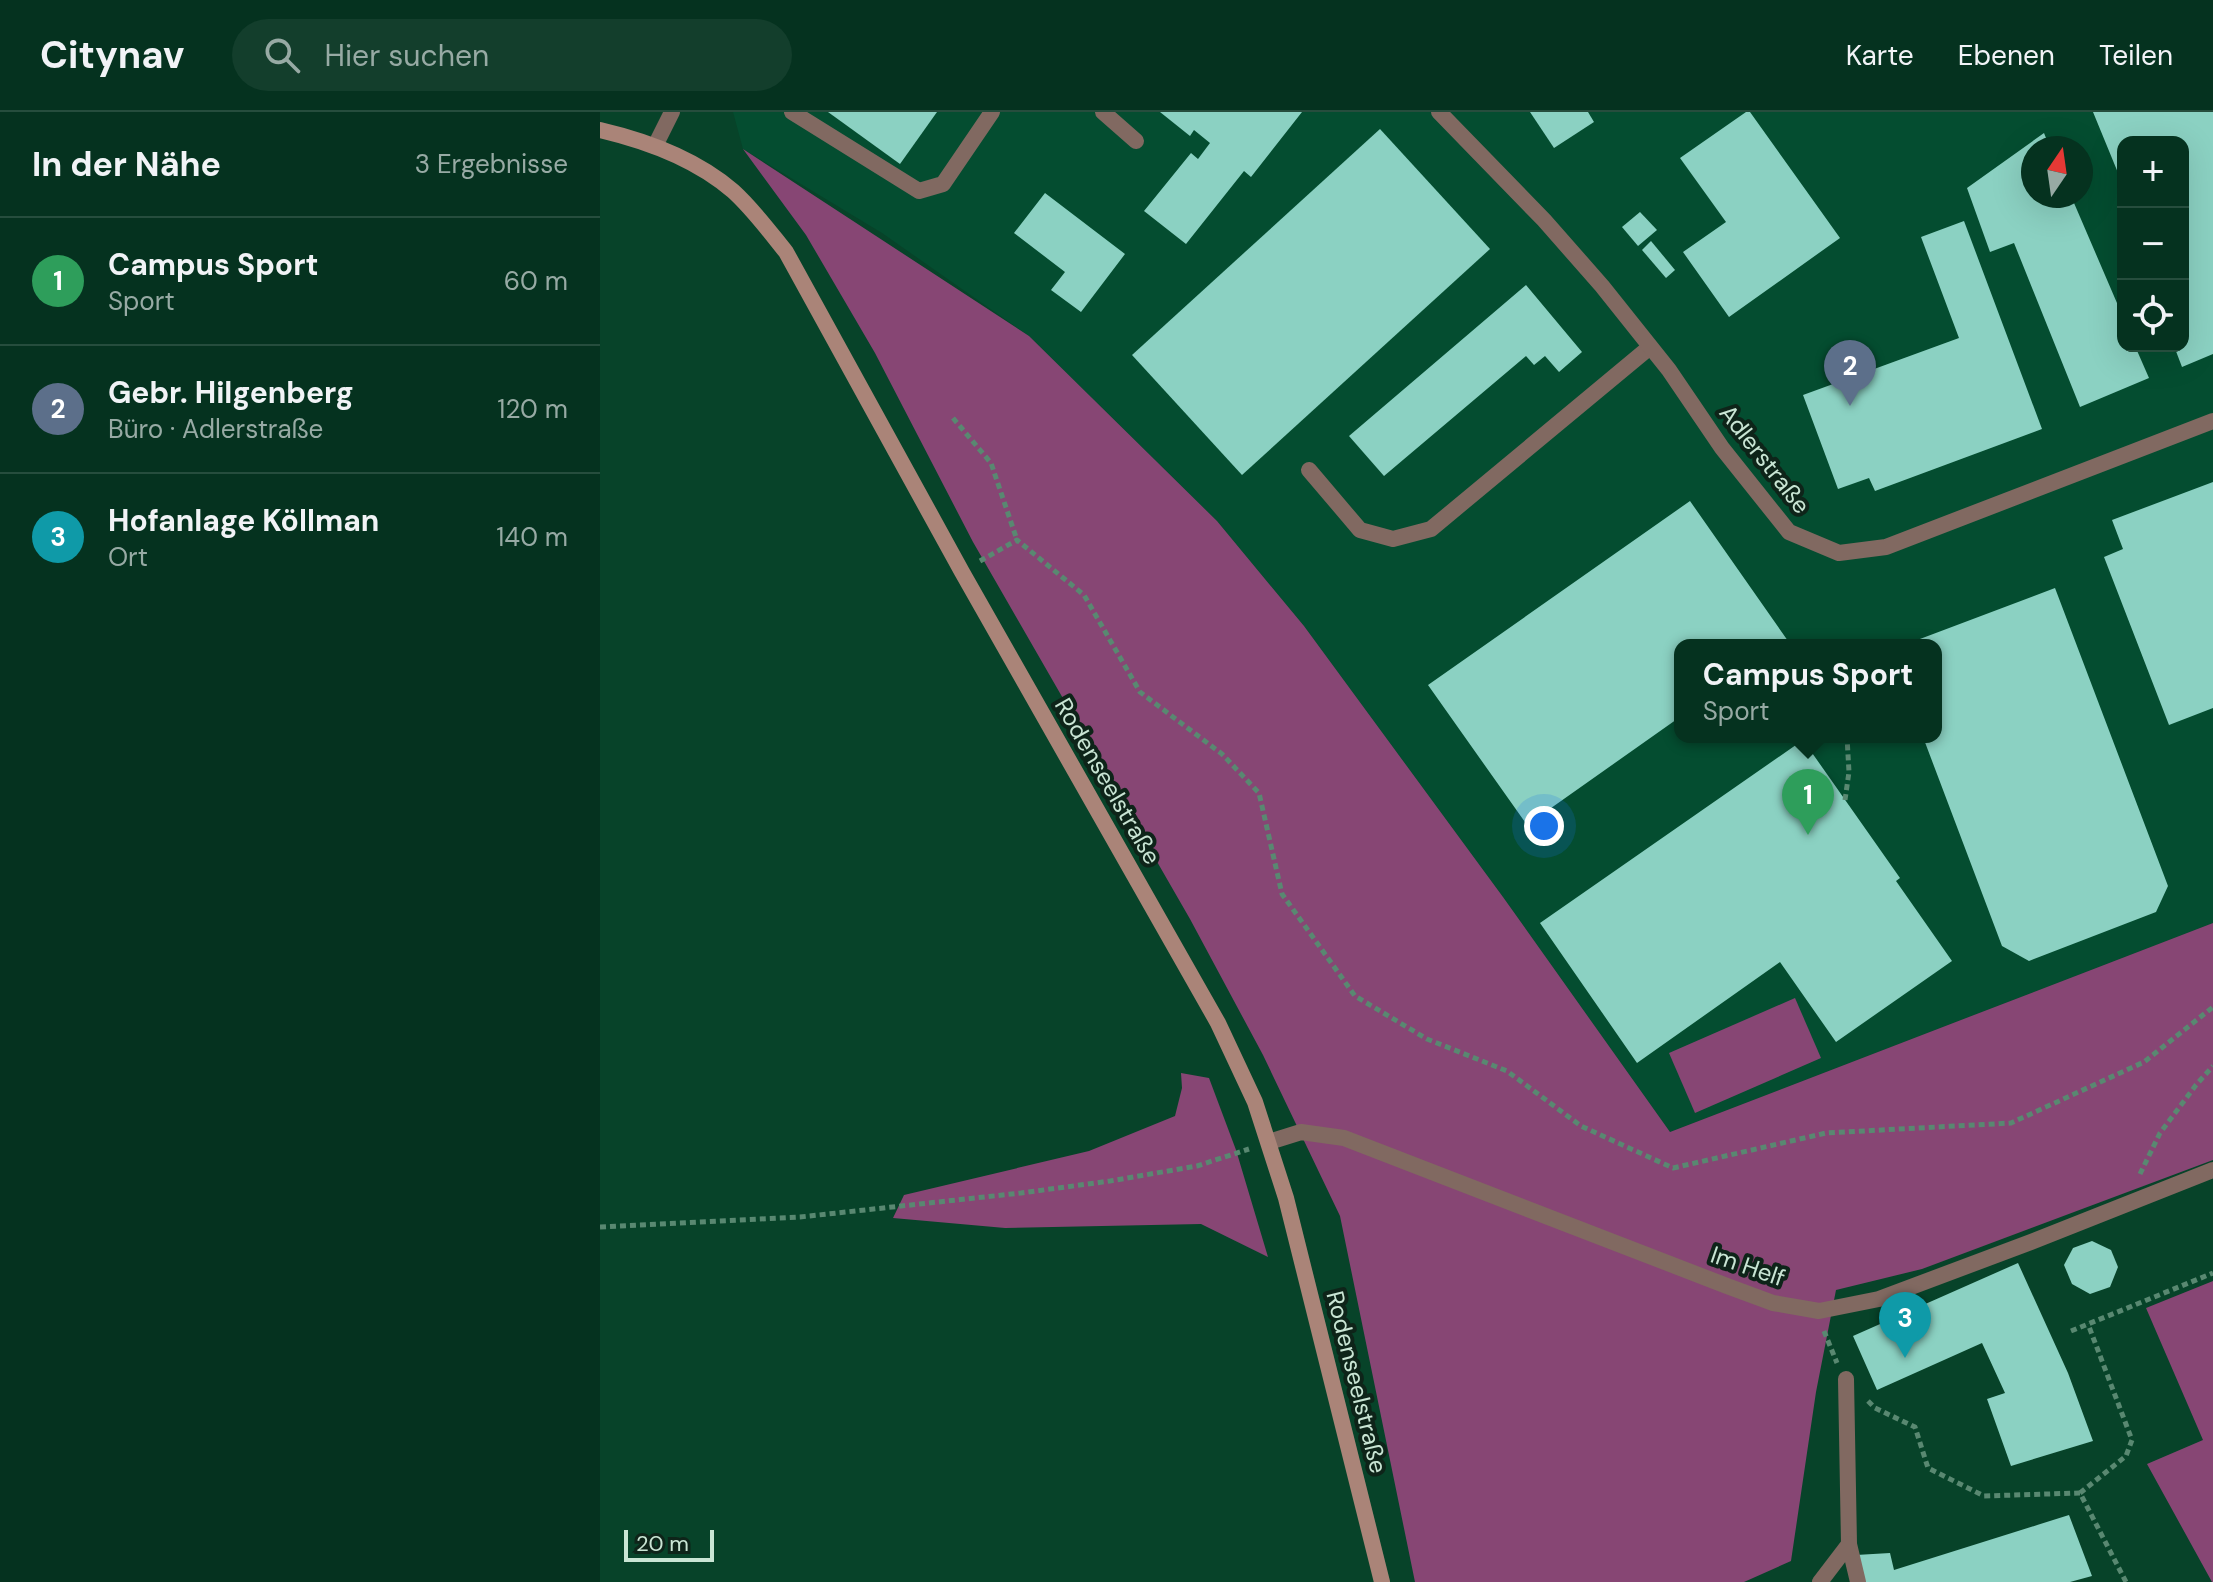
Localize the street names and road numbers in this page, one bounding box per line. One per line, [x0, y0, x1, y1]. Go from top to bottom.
street label: Adlerstraße [1713, 398, 1817, 520]
street label: Rodenseelstraße [1048, 692, 1168, 870]
street label: Im Helf [1707, 1239, 1789, 1293]
street label: Rodenseelstraße [1319, 1288, 1395, 1476]

